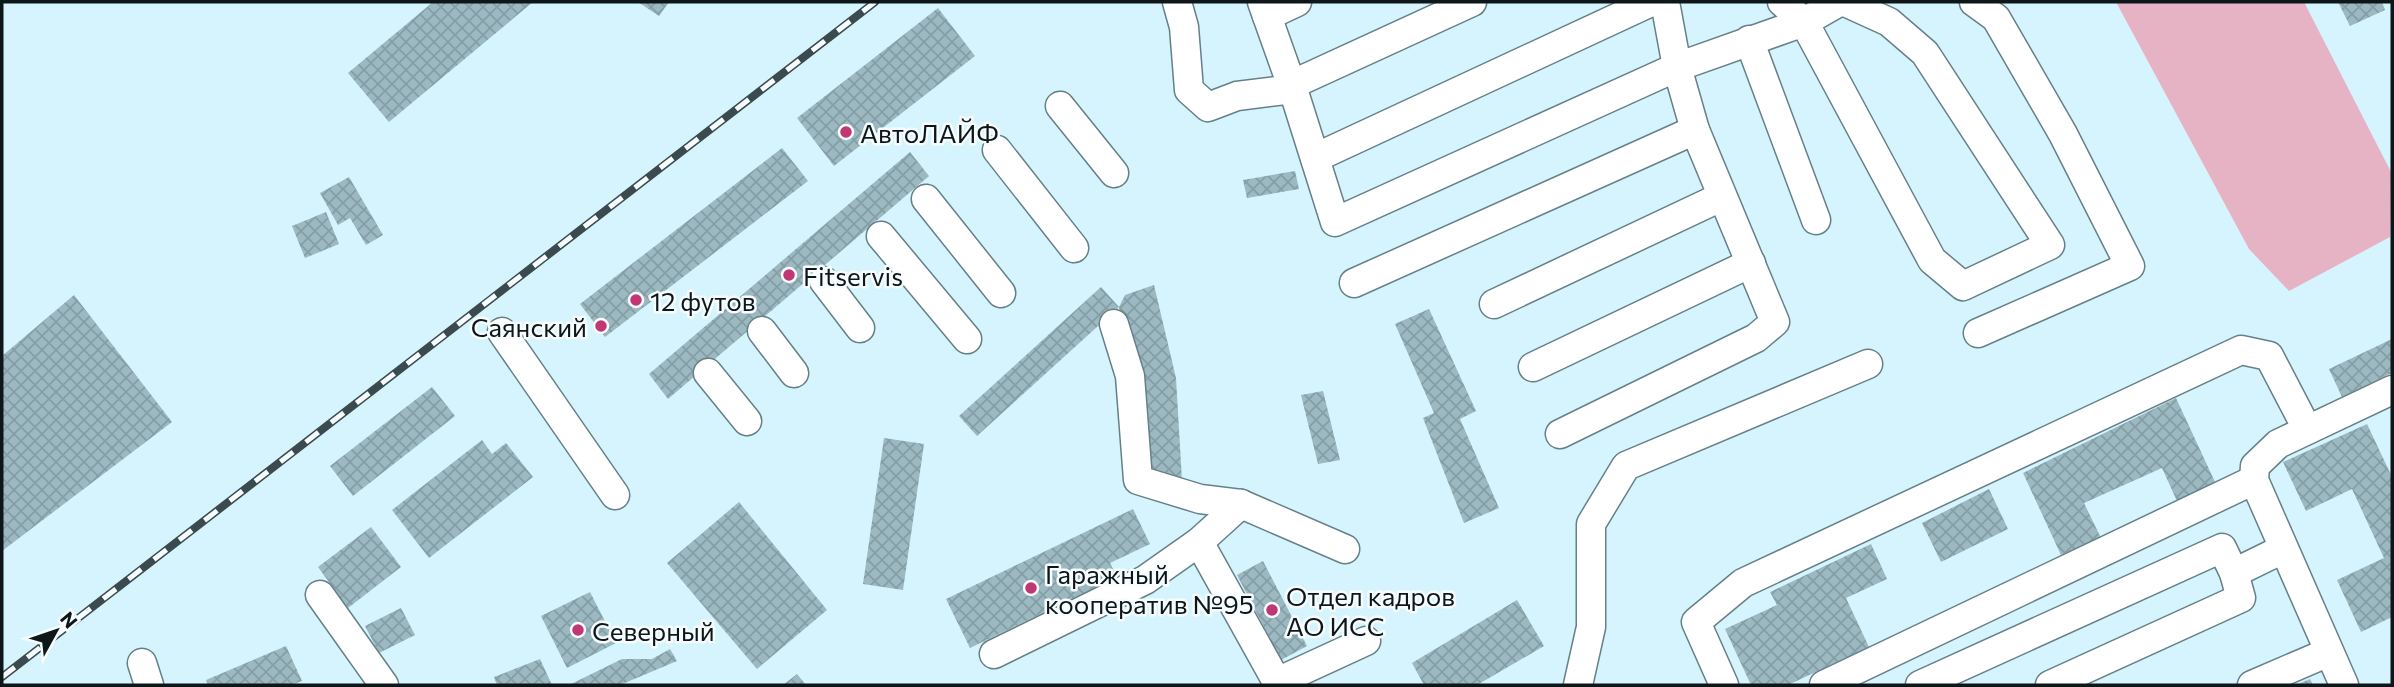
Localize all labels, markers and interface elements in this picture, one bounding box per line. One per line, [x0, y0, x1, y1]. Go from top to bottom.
place label: АвтоЛАЙФ [860, 117, 999, 148]
marker: АвтоЛАЙФ [838, 124, 854, 140]
place label: Fitservis [803, 260, 903, 291]
marker: Fitservis [781, 267, 797, 283]
place label: 12 футов [650, 285, 756, 316]
marker: 12 футов [628, 292, 644, 308]
place label: Саянский [471, 311, 587, 342]
marker: Саянский [593, 318, 609, 334]
place label: Гаражный кооператив №95 [1045, 558, 1254, 619]
marker: Гаражный кооператив №95 [1023, 580, 1039, 596]
place label: Отдел кадров АО ИСС [1286, 580, 1455, 641]
north arrow [21, 596, 91, 666]
marker: Отдел кадров АО ИСС [1264, 602, 1280, 618]
text: N [56, 607, 83, 633]
place label: Северный [592, 615, 715, 646]
marker: Северный [570, 622, 586, 638]

